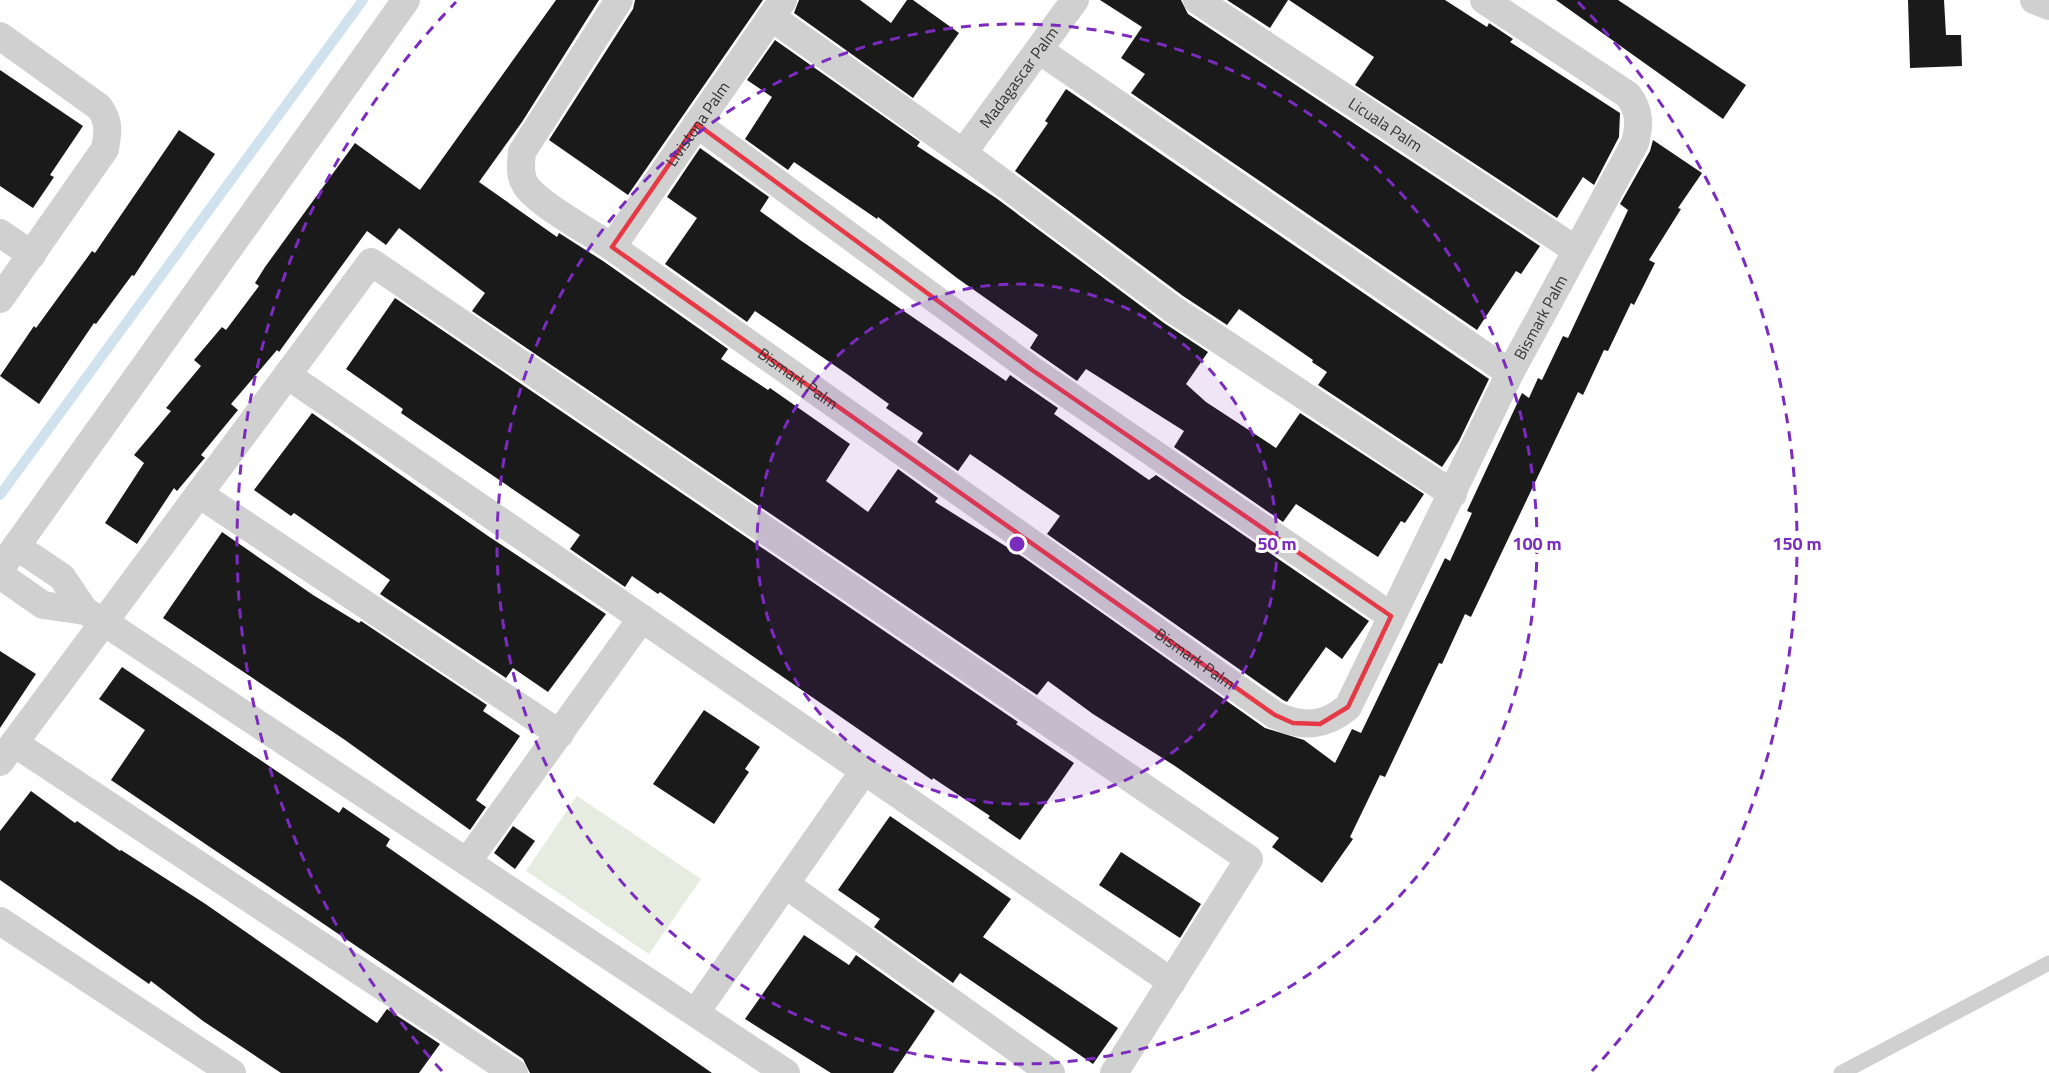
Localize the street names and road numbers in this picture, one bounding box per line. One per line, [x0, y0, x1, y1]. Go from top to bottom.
street label: Madagascar Palm [973, 22, 1064, 133]
street label: Livistona Palm [659, 76, 735, 171]
street label: Licuala Palm [1344, 91, 1428, 158]
street label: Bismark Palm [1507, 270, 1573, 364]
street label: Bismark Palm [753, 342, 843, 415]
street label: Bismark Palm [1150, 622, 1240, 695]

